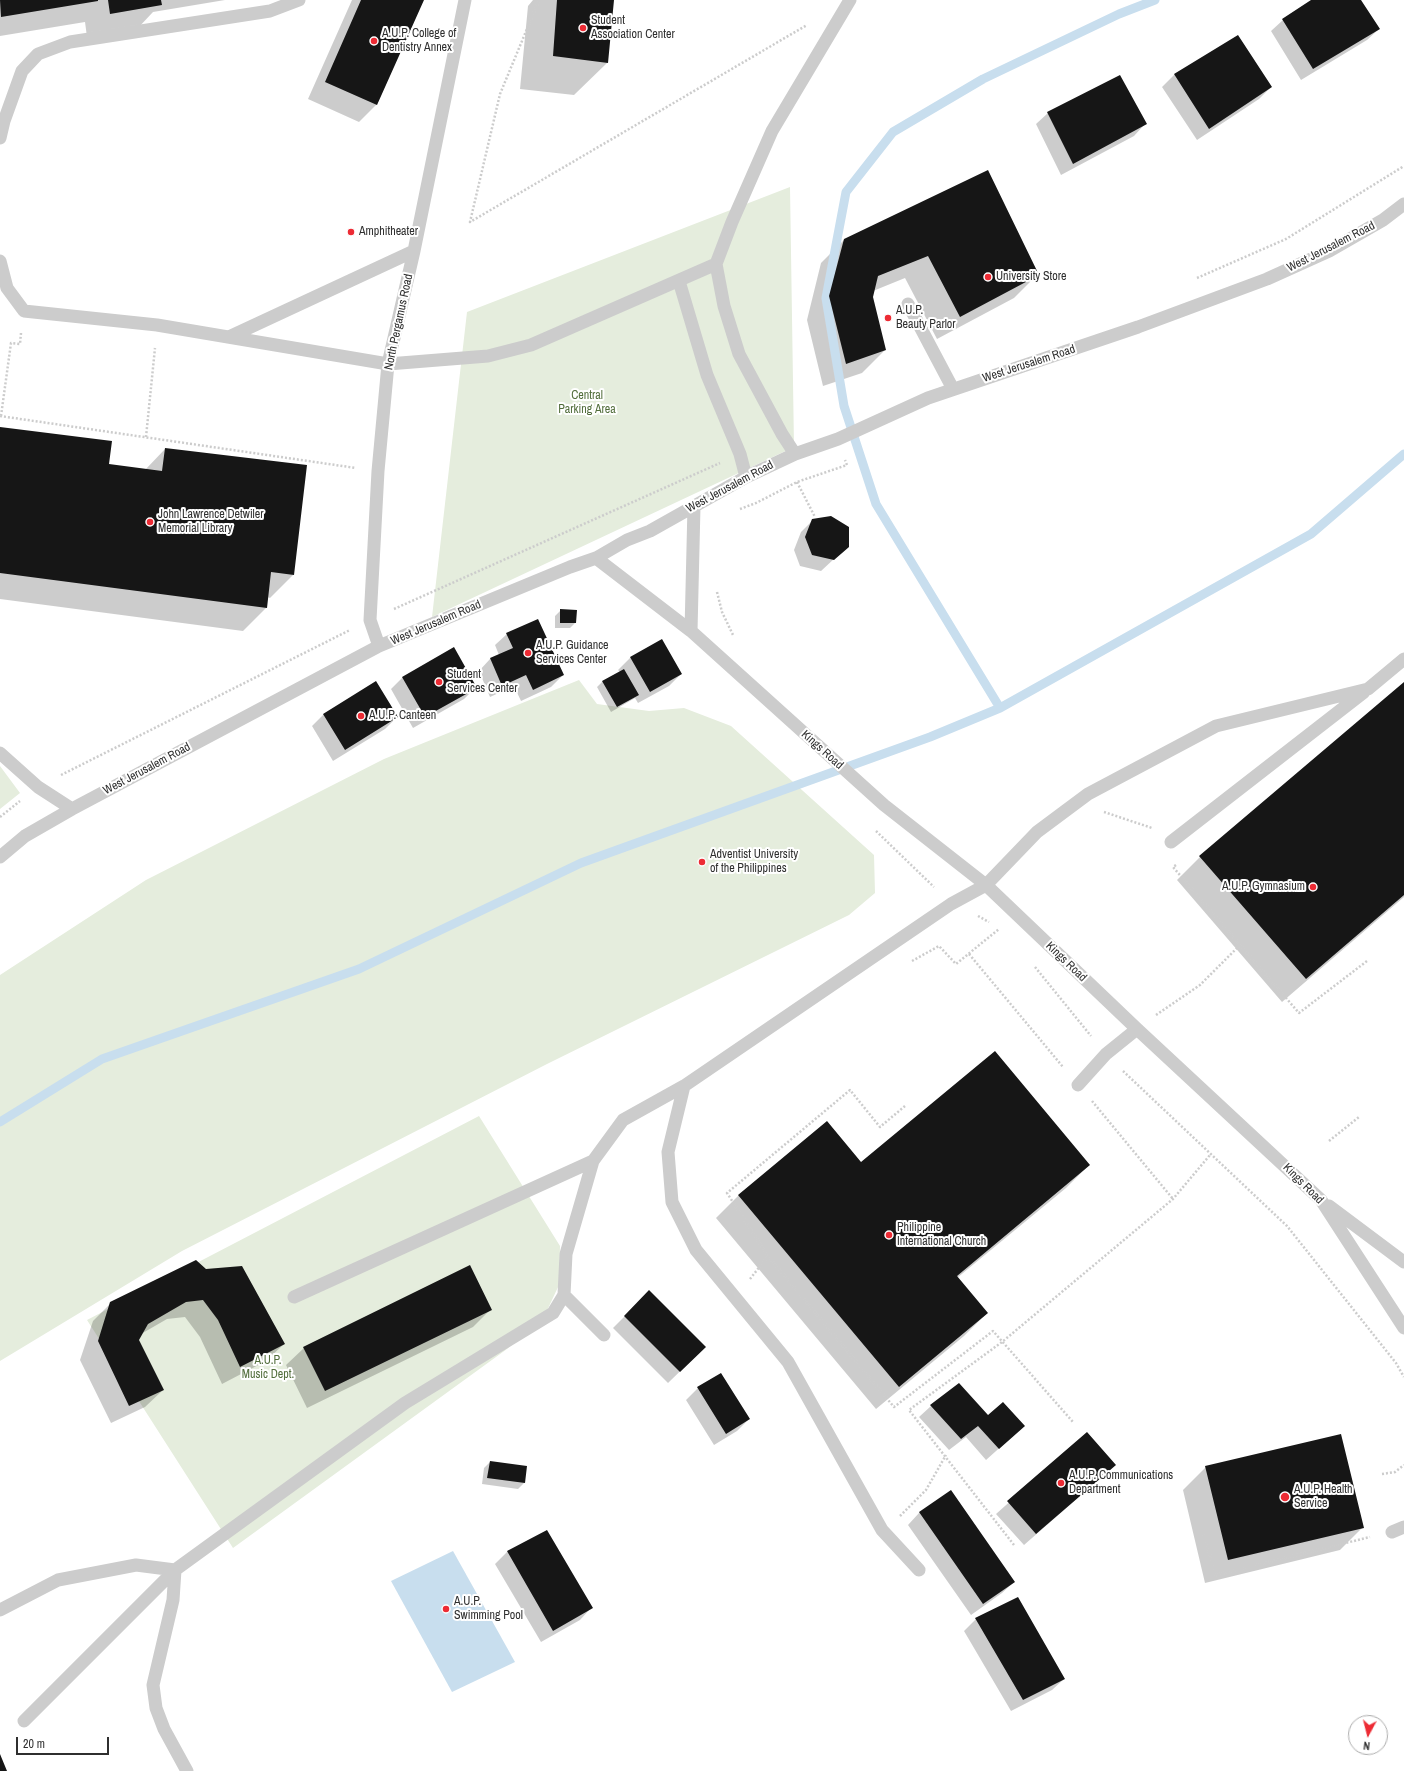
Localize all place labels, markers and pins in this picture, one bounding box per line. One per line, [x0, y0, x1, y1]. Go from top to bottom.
place label: Student Association Center [591, 14, 675, 42]
marker: Student Association Center [578, 23, 588, 33]
place label: A.U.P. College of Dentistry Annex [382, 27, 456, 55]
marker: A.U.P. College of Dentistry Annex [369, 36, 379, 46]
place label: Amphitheater [359, 225, 418, 239]
marker: Amphitheater [346, 227, 356, 237]
place label: University Store [996, 270, 1067, 284]
marker: University Store [983, 272, 993, 282]
place label: A.U.P. Beauty Parlor [896, 304, 956, 332]
marker: A.U.P. Beauty Parlor [883, 313, 893, 323]
place label: John Lawrence Detwiler Memorial Library [158, 508, 264, 536]
marker: John Lawrence Detwiler Memorial Library [145, 517, 155, 527]
place label: A.U.P. Guidance Services Center [536, 639, 609, 667]
marker: A.U.P. Guidance Services Center [523, 648, 533, 658]
place label: Student Services Center [447, 668, 518, 696]
marker: Student Services Center [434, 677, 444, 687]
place label: A.U.P. Canteen [369, 709, 436, 723]
marker: A.U.P. Canteen [356, 711, 366, 721]
place label: Adventist University of the Philippines [710, 848, 798, 876]
marker: Adventist University of the Philippines [697, 857, 707, 867]
place label: A.U.P. Gymnasium [1222, 880, 1305, 894]
marker: A.U.P. Gymnasium [1308, 882, 1318, 892]
place label: Philippine International Church [897, 1221, 986, 1249]
marker: Philippine International Church [884, 1230, 894, 1240]
place label: A.U.P. Communications Department [1069, 1469, 1173, 1497]
marker: A.U.P. Communications Department [1056, 1478, 1066, 1488]
place label: A.U.P. Health Service [1294, 1483, 1352, 1511]
marker: A.U.P. Health Service [1279, 1491, 1291, 1503]
place label: A.U.P. Swimming Pool [454, 1595, 523, 1623]
marker: A.U.P. Swimming Pool [441, 1604, 451, 1614]

